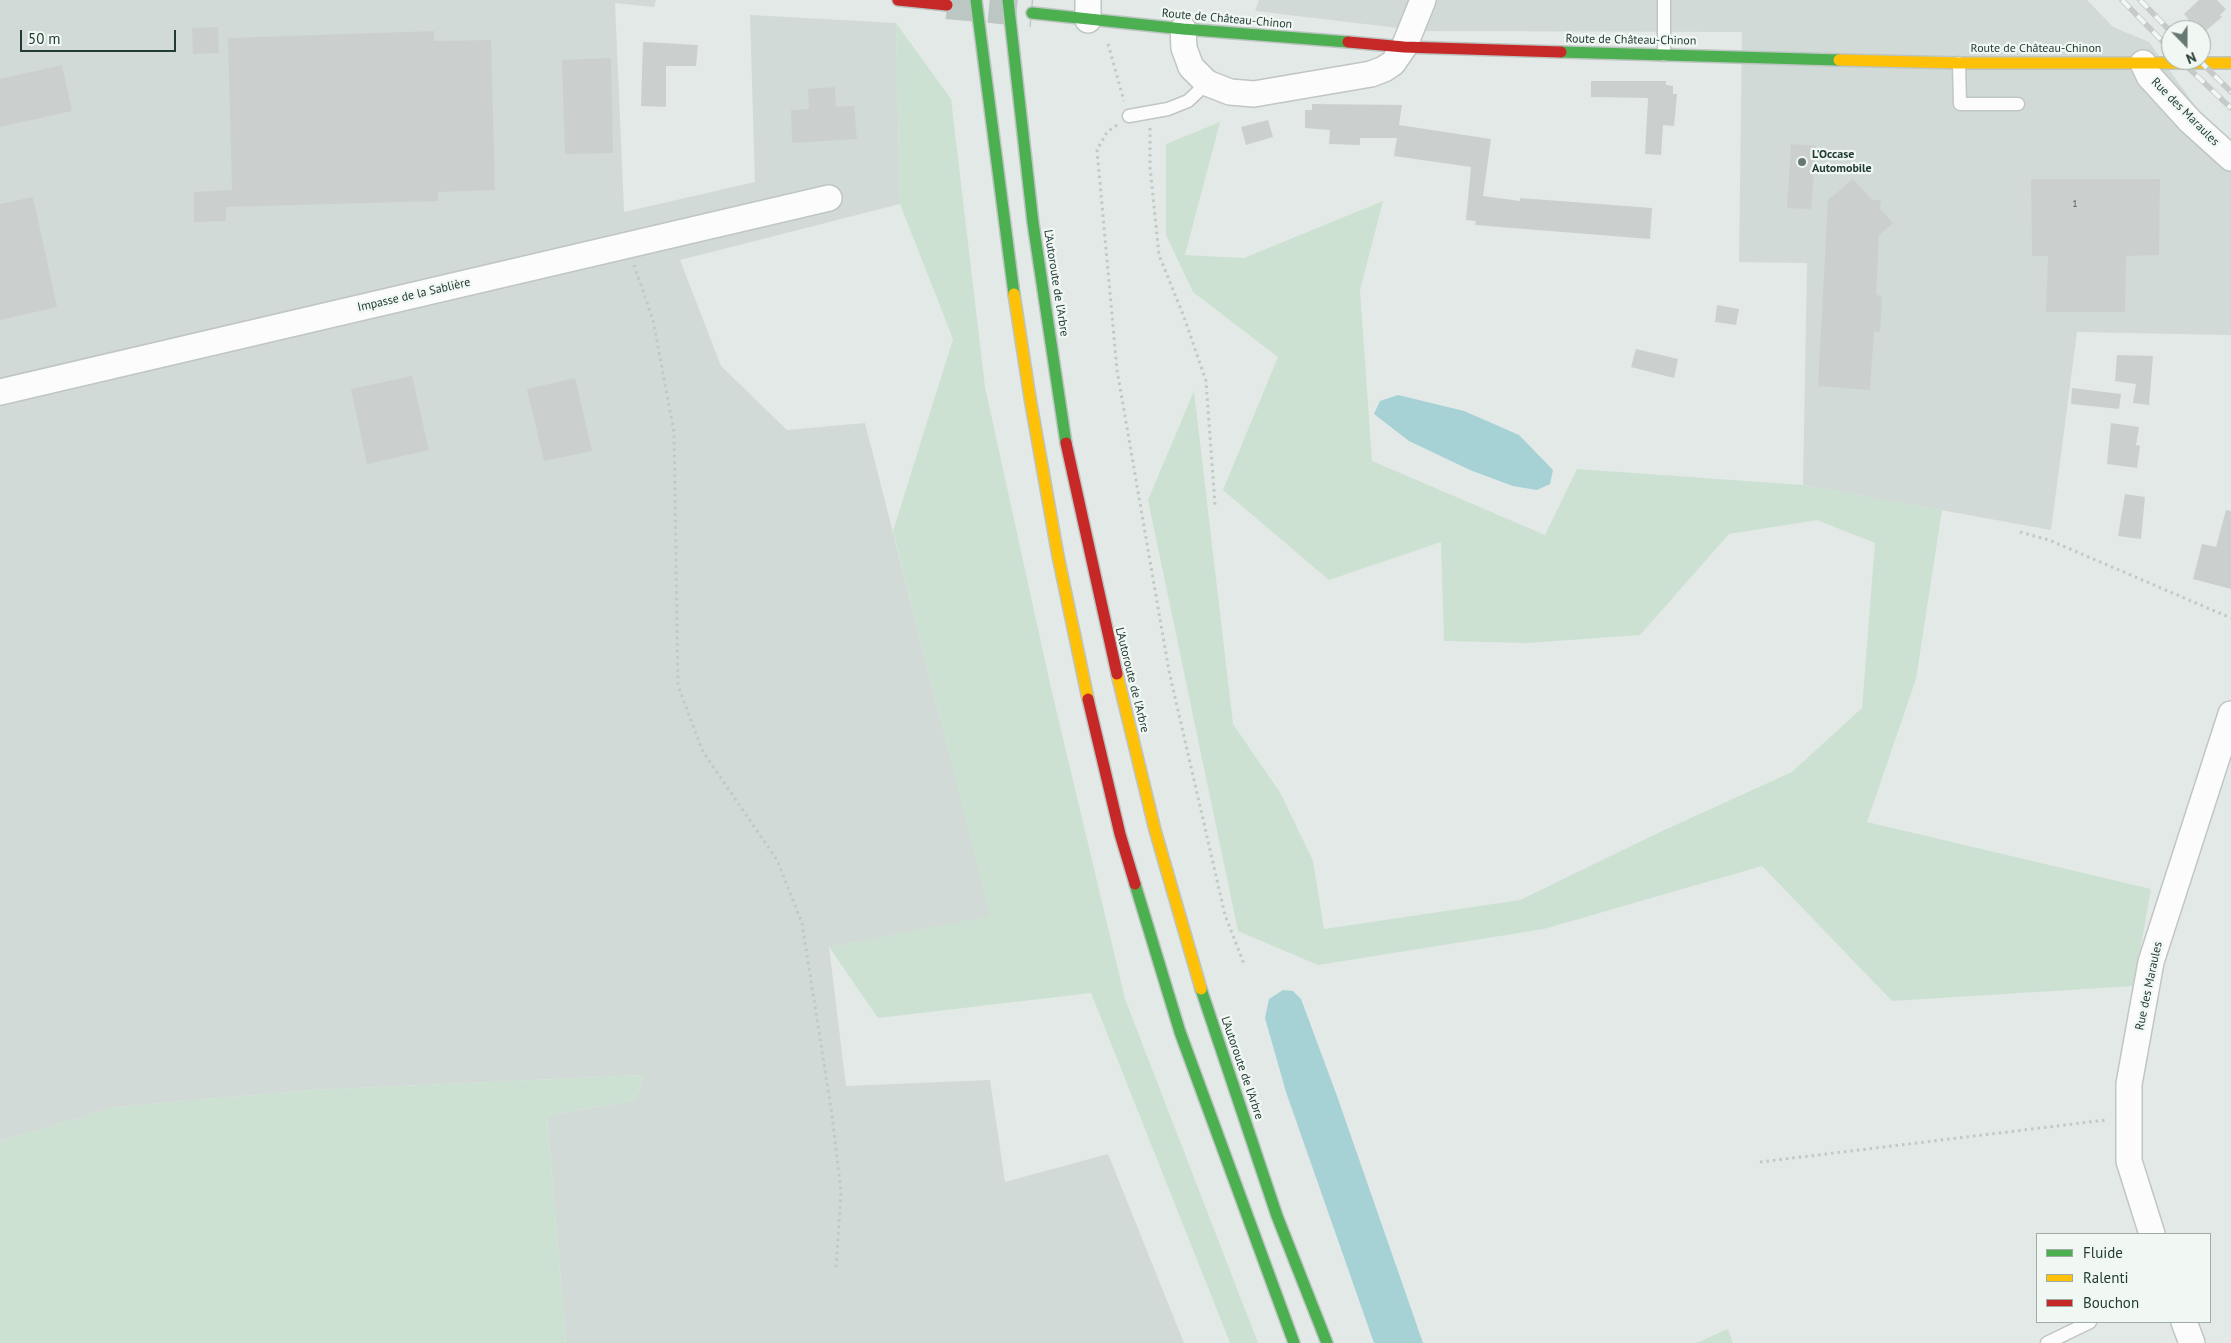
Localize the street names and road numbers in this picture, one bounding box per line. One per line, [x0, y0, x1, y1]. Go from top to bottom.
street label: Route de Château-Chinon [1161, 6, 1293, 32]
street label: Route de Château-Chinon [1565, 32, 1697, 48]
street label: Route de Château-Chinon [1971, 42, 2101, 56]
street label: Rue des Maraules [2148, 75, 2222, 149]
street label: L'Autoroute de l'Arbre [1040, 228, 1072, 338]
street label: Impasse de la Sablière [356, 275, 472, 315]
street label: L'Autoroute de l'Arbre [1112, 626, 1152, 734]
street label: Rue des Maraules [2133, 940, 2165, 1032]
street label: L'Autoroute de l'Arbre [1218, 1015, 1266, 1121]

